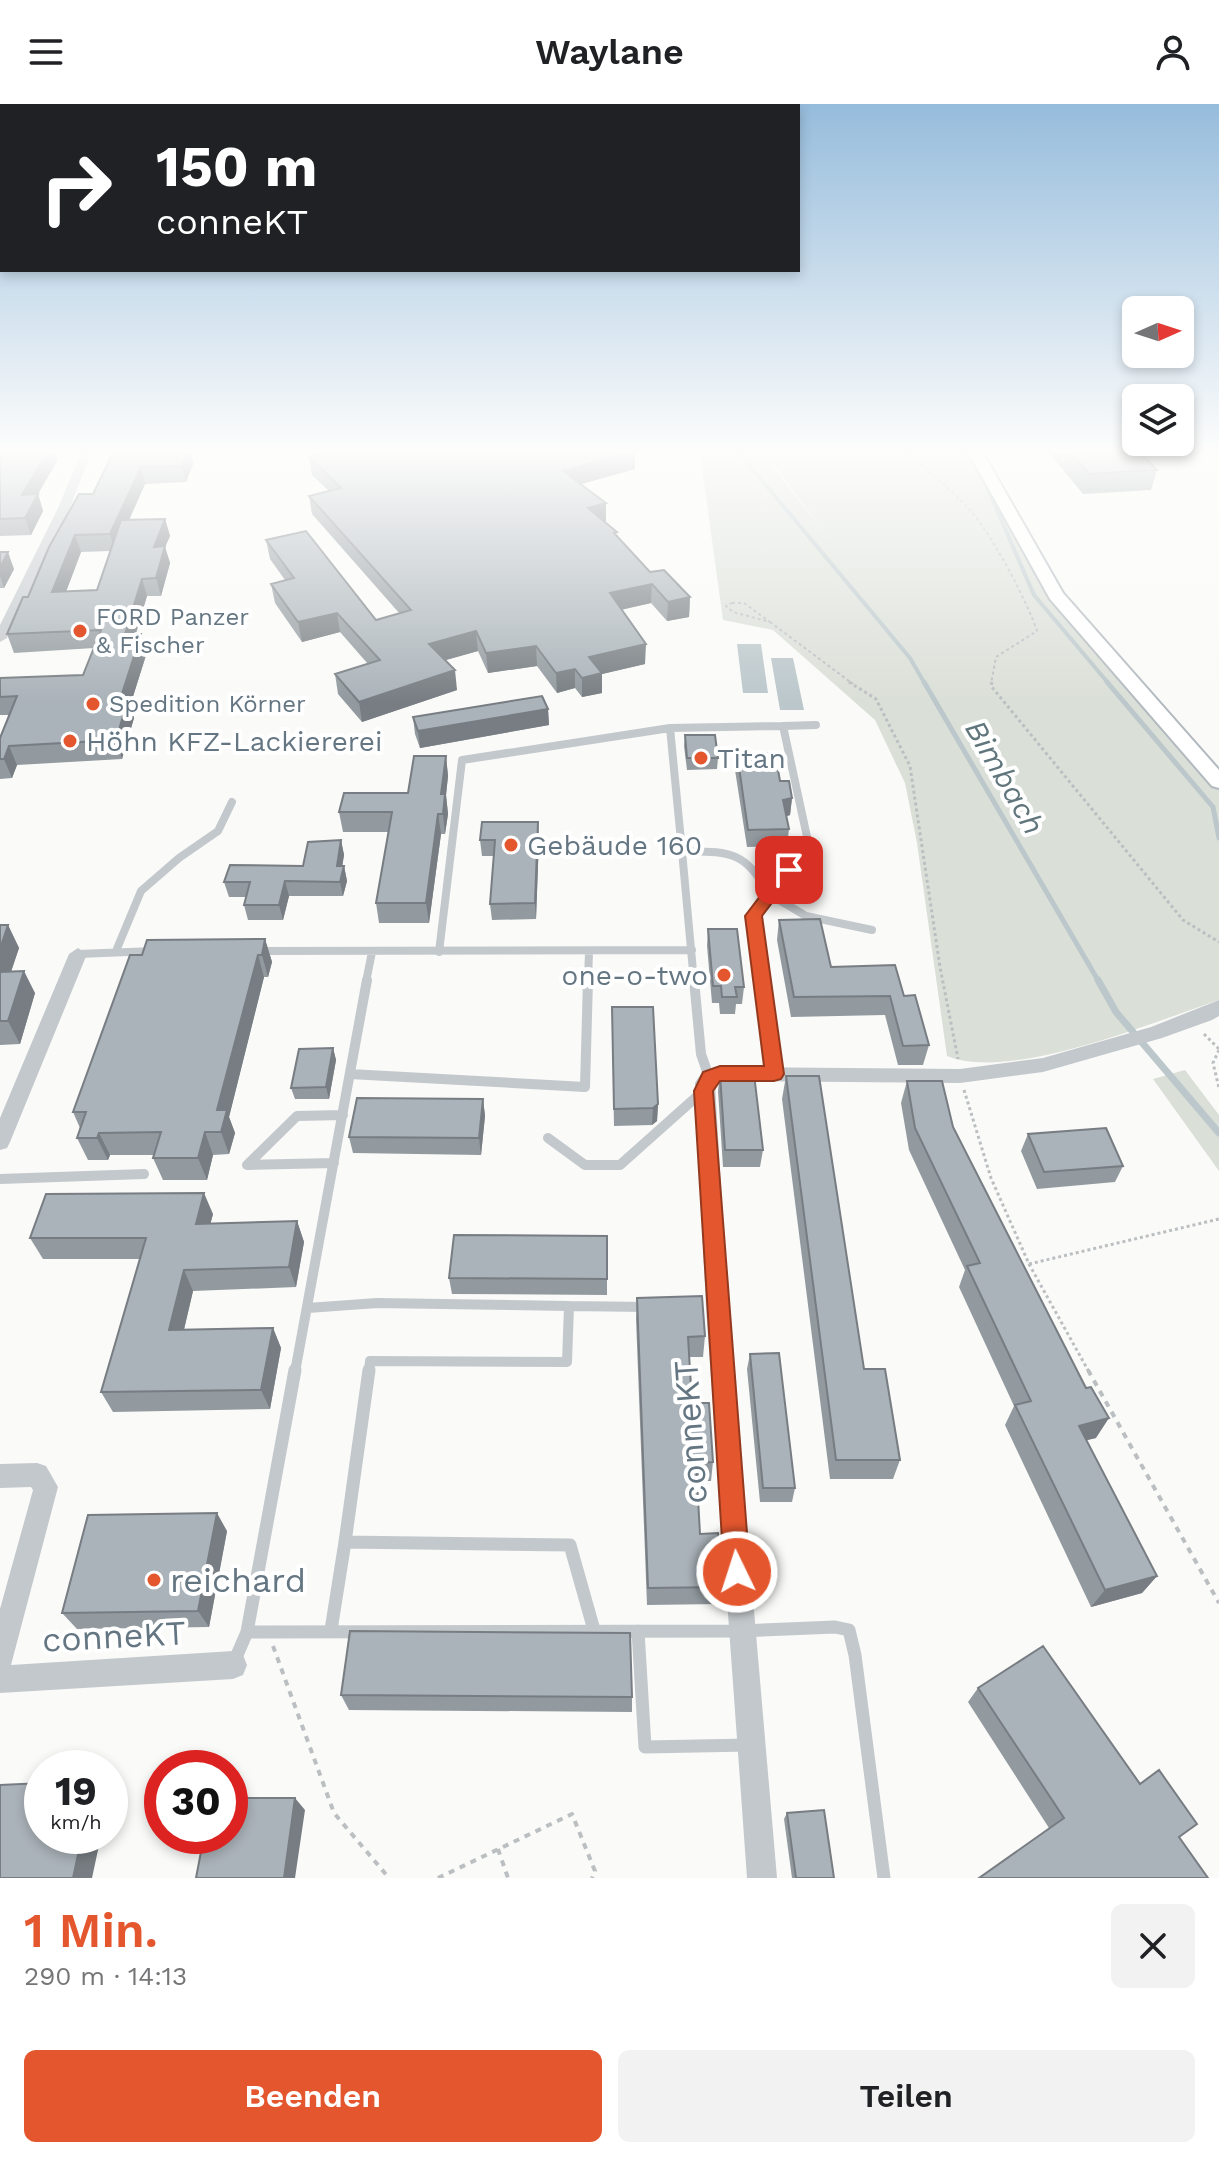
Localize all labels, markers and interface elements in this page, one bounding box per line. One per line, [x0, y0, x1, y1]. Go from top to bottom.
icon: menu [24, 30, 68, 74]
icon: person [1151, 30, 1195, 74]
text: Waylane [535, 31, 684, 73]
text: 150 m [156, 134, 318, 200]
icon: right [24, 136, 128, 240]
text: conneKT [156, 201, 308, 243]
north arrow [1122, 296, 1194, 368]
map controls [1122, 296, 1194, 456]
button: layers [1122, 384, 1194, 456]
place label: FORD Panzer & Fischer [96, 603, 249, 659]
marker: FORD Panzer & Fischer [71, 622, 89, 640]
place label: Spedition Körner [109, 690, 306, 718]
marker: Spedition Körner [84, 695, 102, 713]
water label: Bimbach [958, 714, 1052, 840]
place label: Höhn KFZ-Lackiererei [86, 725, 382, 758]
marker: Höhn KFZ-Lackiererei [61, 732, 79, 750]
place label: Titan [717, 742, 786, 775]
marker: Titan [692, 749, 710, 767]
place label: Gebäude 160 [527, 829, 702, 862]
marker: Gebäude 160 [502, 836, 520, 854]
pin [755, 836, 823, 904]
icon: arrive [767, 848, 811, 892]
place label: one-o-two [562, 959, 708, 992]
marker: one-o-two [715, 966, 733, 984]
street label: conneKT [665, 1359, 715, 1505]
position arrow [695, 1530, 779, 1614]
place label: reichard [170, 1560, 306, 1600]
marker: reichard [145, 1571, 163, 1589]
street label: conneKT [41, 1612, 187, 1660]
speed limit sign: 30 [144, 1750, 248, 1854]
text: 19 [55, 1768, 97, 1815]
text: km/h [50, 1810, 102, 1834]
text: 1 Min. [24, 1902, 158, 1959]
button: close [1111, 1904, 1195, 1988]
text: 290 m · 14:13 [24, 1961, 187, 1991]
button: Beenden [24, 2050, 602, 2142]
button: Teilen [618, 2050, 1195, 2142]

